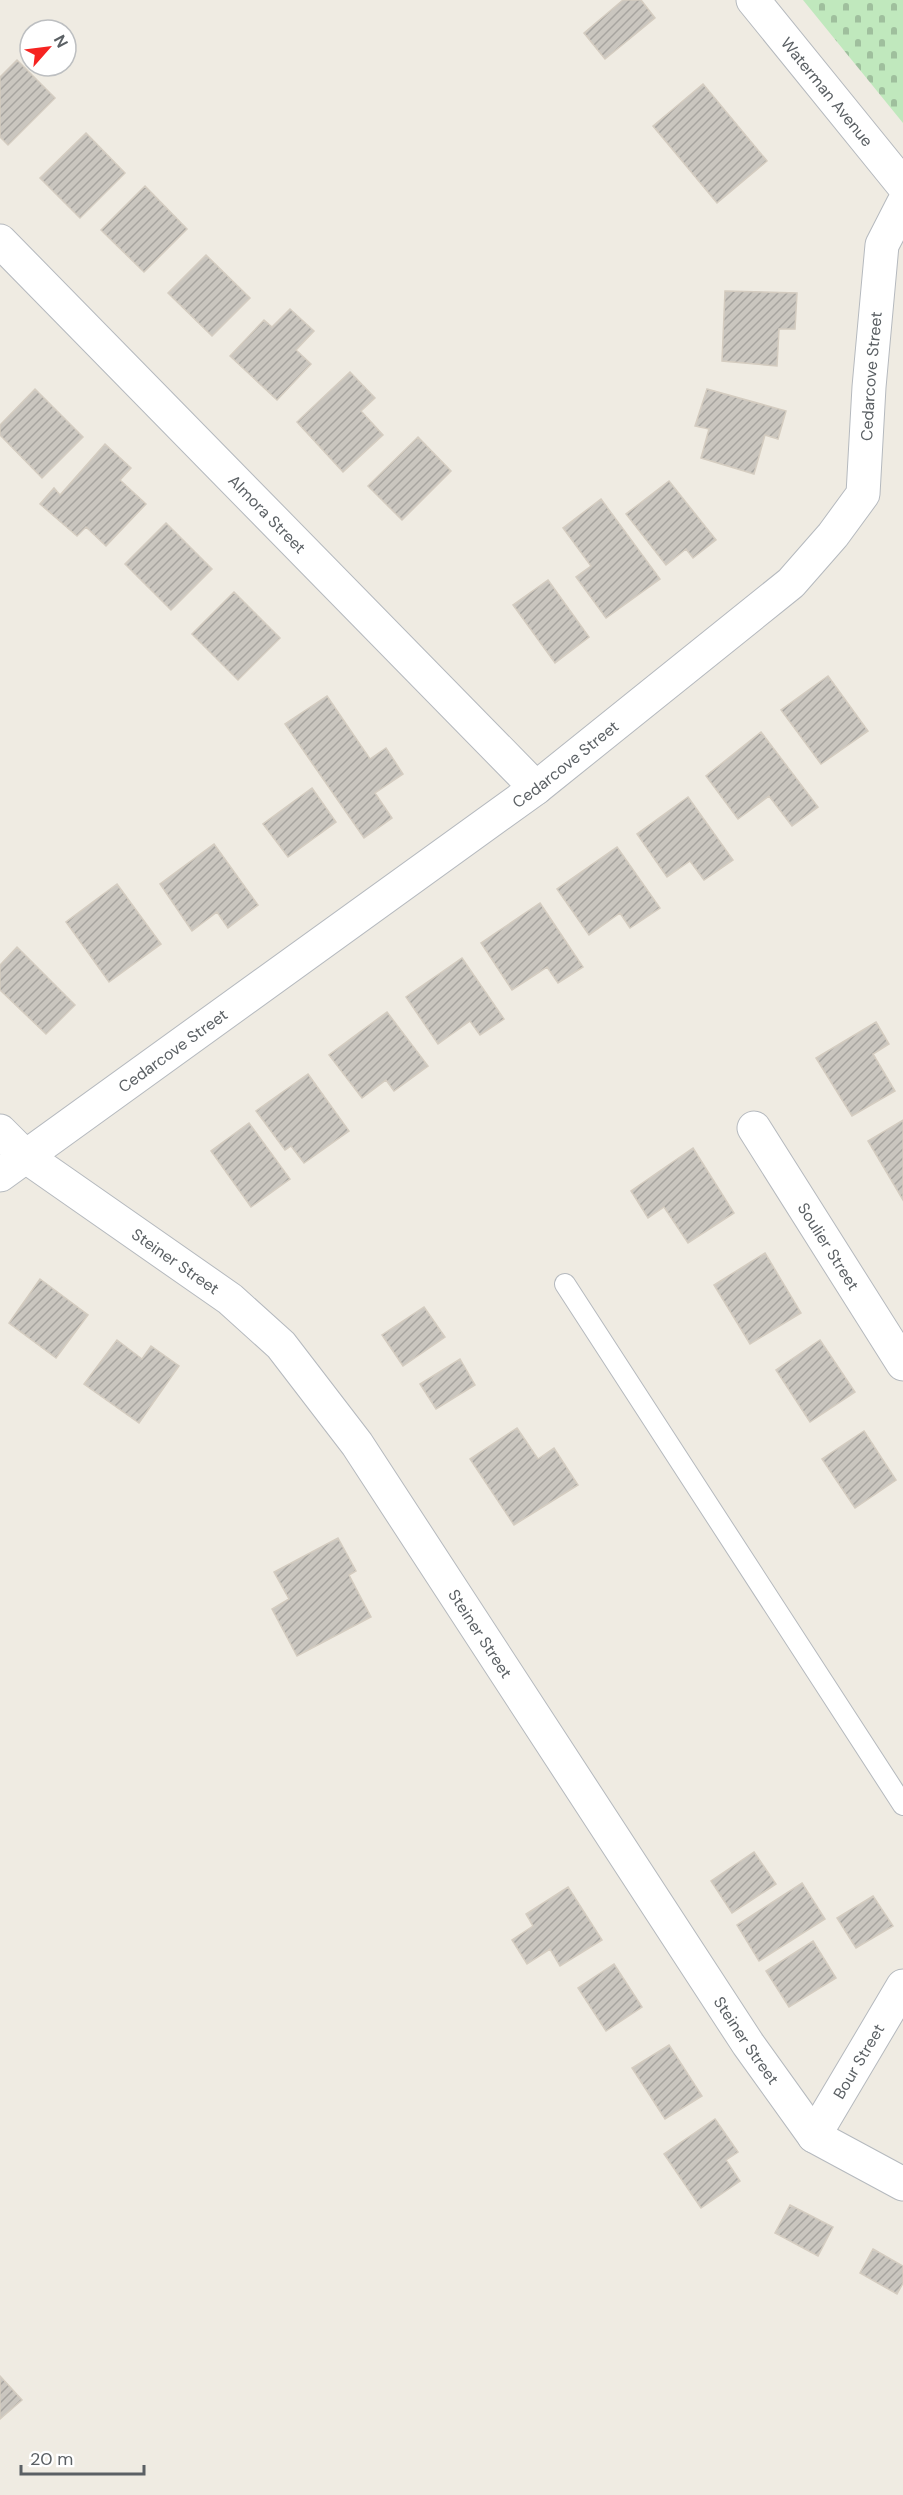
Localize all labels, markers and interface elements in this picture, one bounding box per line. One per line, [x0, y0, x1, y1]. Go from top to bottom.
north arrow [18, 18, 78, 78]
text: N [49, 31, 73, 51]
street label: Waterman Avenue [776, 33, 878, 151]
street label: Cedarcove Street [856, 310, 887, 442]
street label: Almora Street [224, 470, 310, 558]
street label: Cedarcove Street [508, 716, 623, 813]
street label: Cedarcove Street [114, 1004, 232, 1097]
street label: Soulier Street [793, 1199, 864, 1295]
street label: Steiner Street [127, 1224, 223, 1299]
street label: Steiner Street [443, 1585, 517, 1682]
street label: Steiner Street [709, 1992, 784, 2089]
street label: Bour Street [828, 2020, 889, 2103]
scale bar [21, 2438, 144, 2476]
text: 20 m [30, 2447, 73, 2471]

